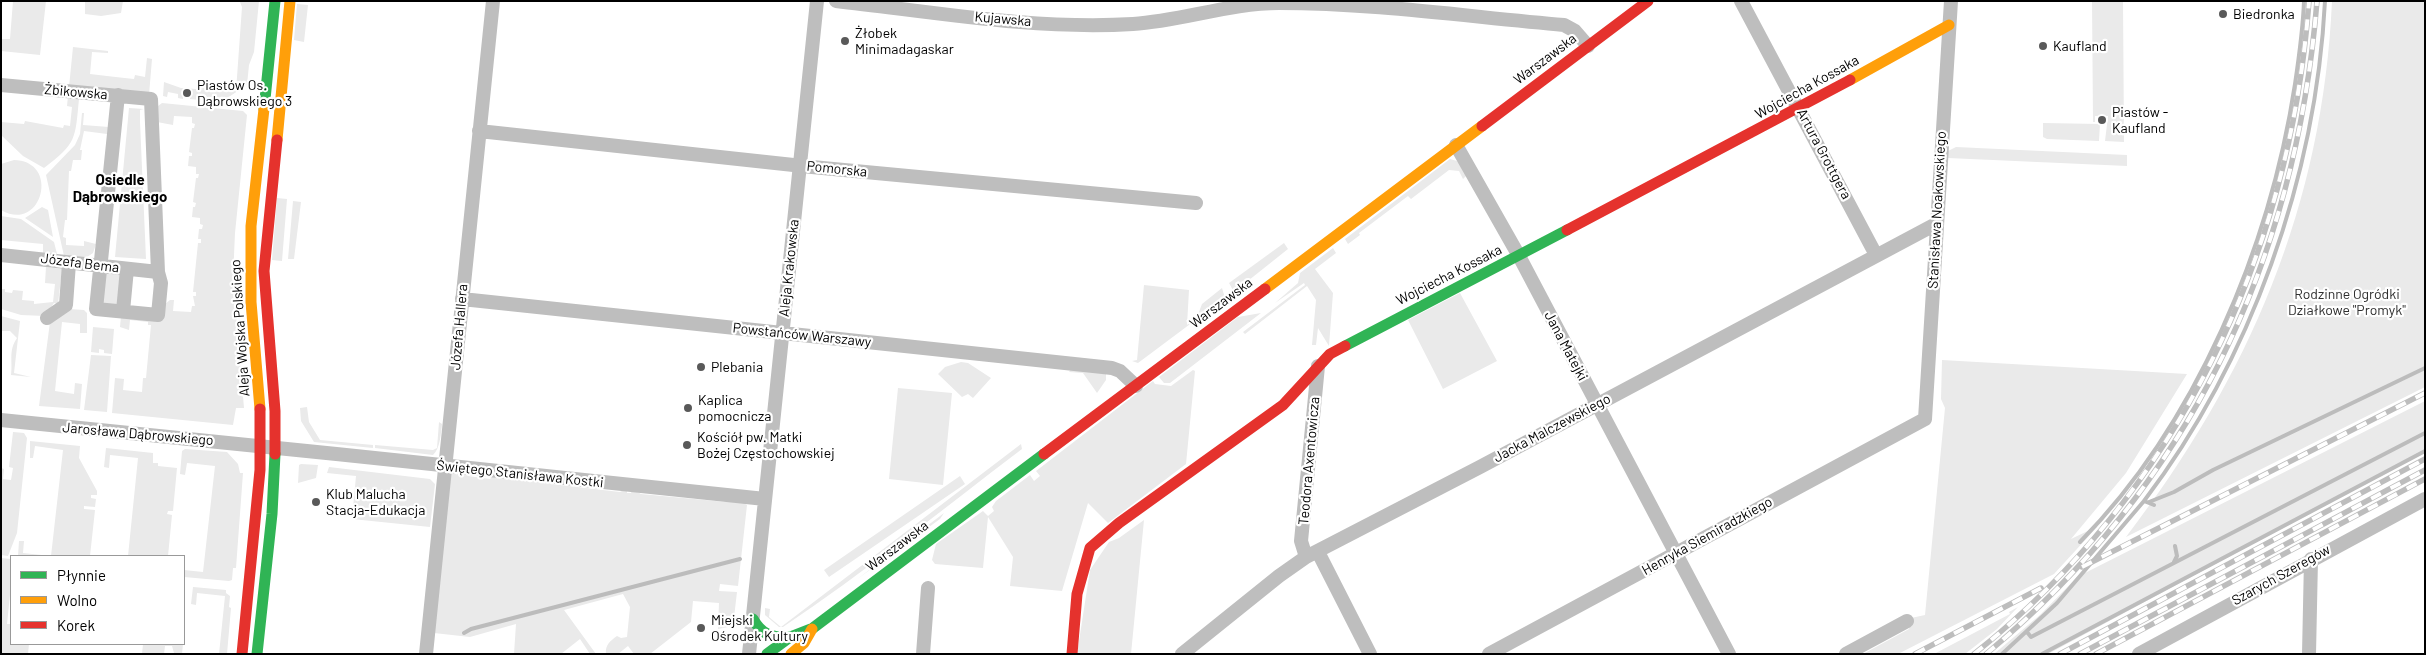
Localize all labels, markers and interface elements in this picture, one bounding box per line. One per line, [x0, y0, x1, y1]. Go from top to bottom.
place label: Biedronka [2233, 6, 2295, 22]
street label: Kujawska [974, 8, 1032, 30]
marker: Biedronka [2217, 8, 2229, 20]
place label: Żłobek Minimadagaskar [855, 25, 954, 58]
street label: Warszawska [1510, 30, 1580, 88]
marker: Żłobek Minimadagaskar [839, 35, 851, 47]
place label: Kaufland [2053, 38, 2107, 54]
marker: Kaufland [2037, 40, 2049, 52]
street label: Wojciecha Kossaka [1752, 51, 1862, 123]
place label: Piastów Os. Dąbrowskiego 3 [197, 77, 292, 110]
street label: Żbikowska [44, 81, 108, 103]
marker: Piastów Os. Dąbrowskiego 3 [181, 87, 193, 99]
place label: Piastów - Kaufland [2112, 104, 2168, 136]
street label: Artura Grottgera [1793, 106, 1855, 202]
marker: Piastów - Kaufland [2096, 114, 2108, 126]
street label: Stanisława Noakowskiego [1924, 131, 1950, 289]
street label: Pomorska [806, 157, 868, 181]
district label: Osiedle Dąbrowskiego [73, 171, 167, 206]
street label: Aleja Krakowska [776, 218, 802, 318]
street label: Wojciecha Kossaka [1393, 241, 1505, 309]
street label: Józefa Bema [40, 250, 120, 276]
street label: Aleja Wojska Polskiego [227, 259, 253, 397]
street label: Warszawska [1186, 274, 1256, 332]
street label: Józefa Hallera [447, 283, 471, 371]
park label: Rodzinne Ogródki Działkowe "Promyk" [2288, 286, 2406, 318]
street label: Jana Matejki [1541, 308, 1591, 384]
street label: Powstańców Warszawy [732, 319, 872, 351]
place label: Plebania [711, 359, 763, 375]
marker: Plebania [695, 361, 707, 373]
street label: Jacka Malczewskiego [1491, 390, 1613, 466]
place label: Kaplica pomocnicza [698, 392, 771, 424]
street label: Teodora Axentowicza [1295, 396, 1323, 526]
marker: Kaplica pomocnicza [682, 402, 694, 414]
street label: Jarosława Dąbrowskiego [62, 419, 214, 449]
place label: Kościół pw. Matki Bożej Częstochowskiej [697, 429, 835, 462]
marker: Kościół pw. Matki Bożej Częstochowskiej [681, 439, 693, 451]
street label: Świętego Stanisława Kostki [436, 457, 604, 491]
place label: Klub Malucha Stacja-Edukacja [326, 486, 425, 518]
street label: Henryka Siemiradzkiego [1639, 493, 1775, 579]
marker: Klub Malucha Stacja-Edukacja [310, 496, 322, 508]
street label: Warszawska [862, 517, 932, 575]
street label: Szarych Szeregów [2229, 541, 2333, 609]
legend [10, 555, 185, 645]
text: Płynnie [57, 566, 106, 584]
text: Wolno [57, 591, 97, 609]
place label: Miejski Ośrodek Kultury [711, 612, 808, 644]
text: Korek [57, 616, 95, 634]
marker: Miejski Ośrodek Kultury [695, 622, 707, 634]

